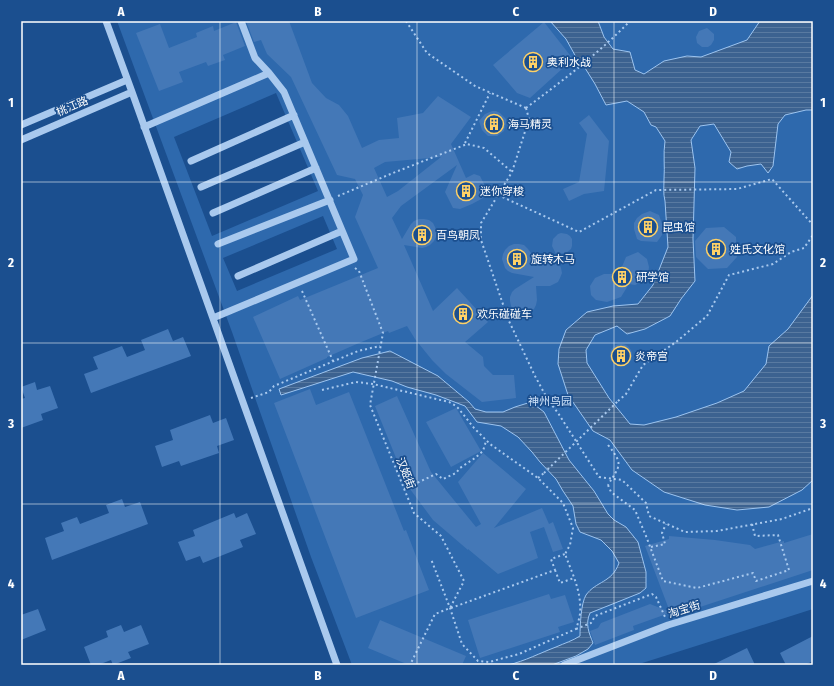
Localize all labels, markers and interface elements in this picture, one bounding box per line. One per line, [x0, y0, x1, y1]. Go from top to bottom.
text: A [116, 4, 125, 19]
text: B [314, 4, 322, 19]
text: C [513, 4, 520, 19]
text: D [709, 4, 717, 19]
building icon: 奥利水战 [522, 51, 544, 73]
place label: 奥利水战 [547, 56, 591, 69]
street label: 桃江路 [54, 94, 90, 119]
text: 1 [8, 95, 14, 110]
text: 1 [820, 95, 826, 110]
building icon: 海马精灵 [483, 113, 505, 135]
place label: 海马精灵 [508, 118, 552, 131]
building icon: 迷你穿梭 [455, 180, 477, 202]
place label: 迷你穿梭 [480, 185, 524, 198]
building icon: 昆虫馆 [637, 216, 659, 238]
place label: 昆虫馆 [662, 221, 695, 234]
building icon: 百鸟朝凤 [411, 224, 433, 246]
place label: 百鸟朝凤 [436, 229, 480, 242]
building icon: 姓氏文化馆 [705, 238, 727, 260]
place label: 姓氏文化馆 [730, 243, 785, 256]
building icon: 旋转木马 [506, 248, 528, 270]
place label: 旋转木马 [531, 253, 575, 266]
text: 2 [7, 255, 14, 270]
text: 2 [819, 255, 826, 270]
building icon: 研学馆 [611, 266, 633, 288]
place label: 研学馆 [636, 271, 669, 284]
building icon: 欢乐碰碰车 [452, 303, 474, 325]
place label: 欢乐碰碰车 [477, 308, 532, 321]
building icon: 炎帝宫 [610, 345, 632, 367]
place label: 炎帝宫 [635, 350, 668, 363]
park label: 神州鸟园 [528, 395, 572, 408]
text: 3 [7, 416, 14, 431]
text: 3 [819, 416, 826, 431]
street label: 汉姬街 [393, 455, 418, 491]
text: 4 [8, 576, 15, 591]
text: 4 [820, 576, 827, 591]
street label: 淘宝街 [666, 598, 702, 621]
text: A [116, 668, 125, 683]
text: B [314, 668, 322, 683]
text: C [513, 668, 520, 683]
text: D [709, 668, 717, 683]

